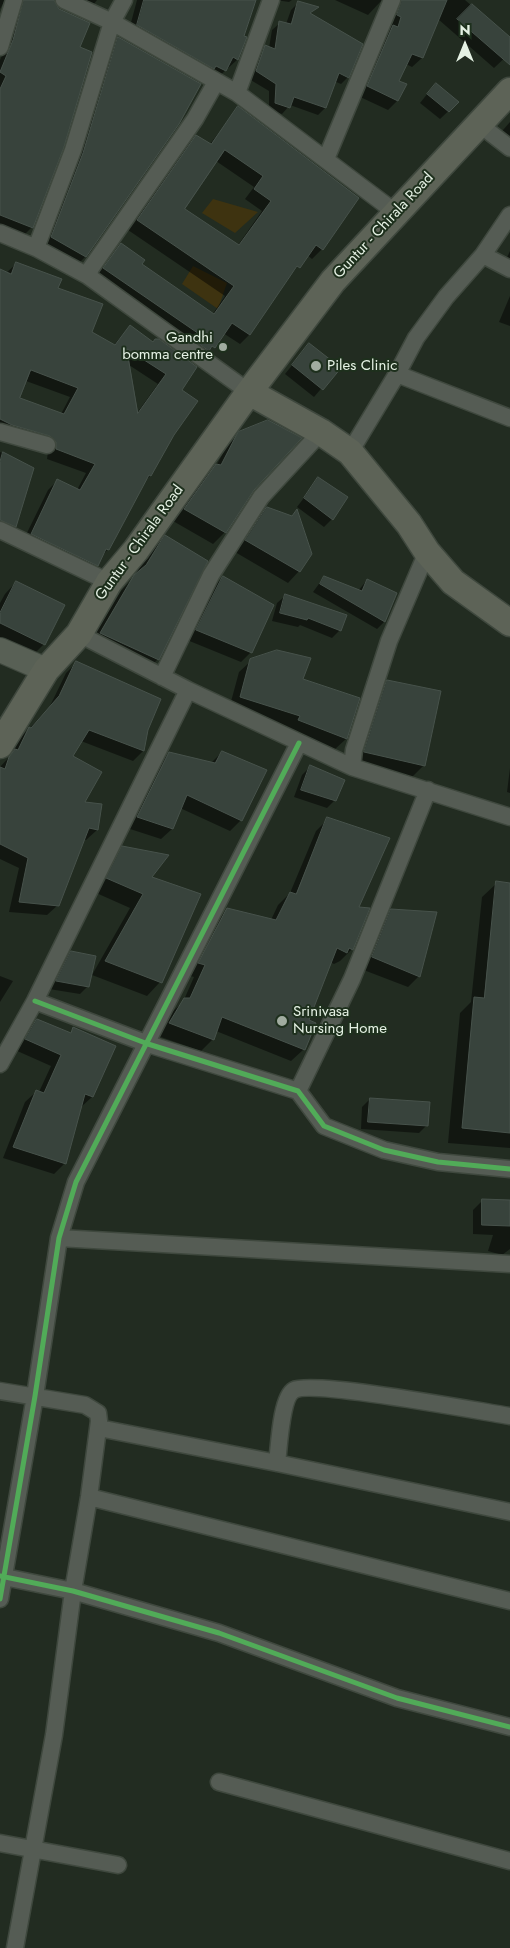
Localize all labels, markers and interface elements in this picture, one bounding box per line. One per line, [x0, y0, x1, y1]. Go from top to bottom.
north arrow [440, 20, 490, 70]
text: N [459, 20, 471, 40]
street label: Guntur - Chirala Road [330, 169, 438, 283]
place label: Gandhi bomma centre [122, 329, 213, 364]
marker: Gandhi bomma centre [217, 341, 229, 353]
place label: Piles Clinic [327, 357, 397, 375]
marker: Piles Clinic [309, 359, 323, 373]
street label: Guntur - Chirala Road [92, 482, 188, 604]
place label: Srinivasa Nursing Home [293, 1003, 387, 1038]
marker: Srinivasa Nursing Home [275, 1014, 289, 1028]

